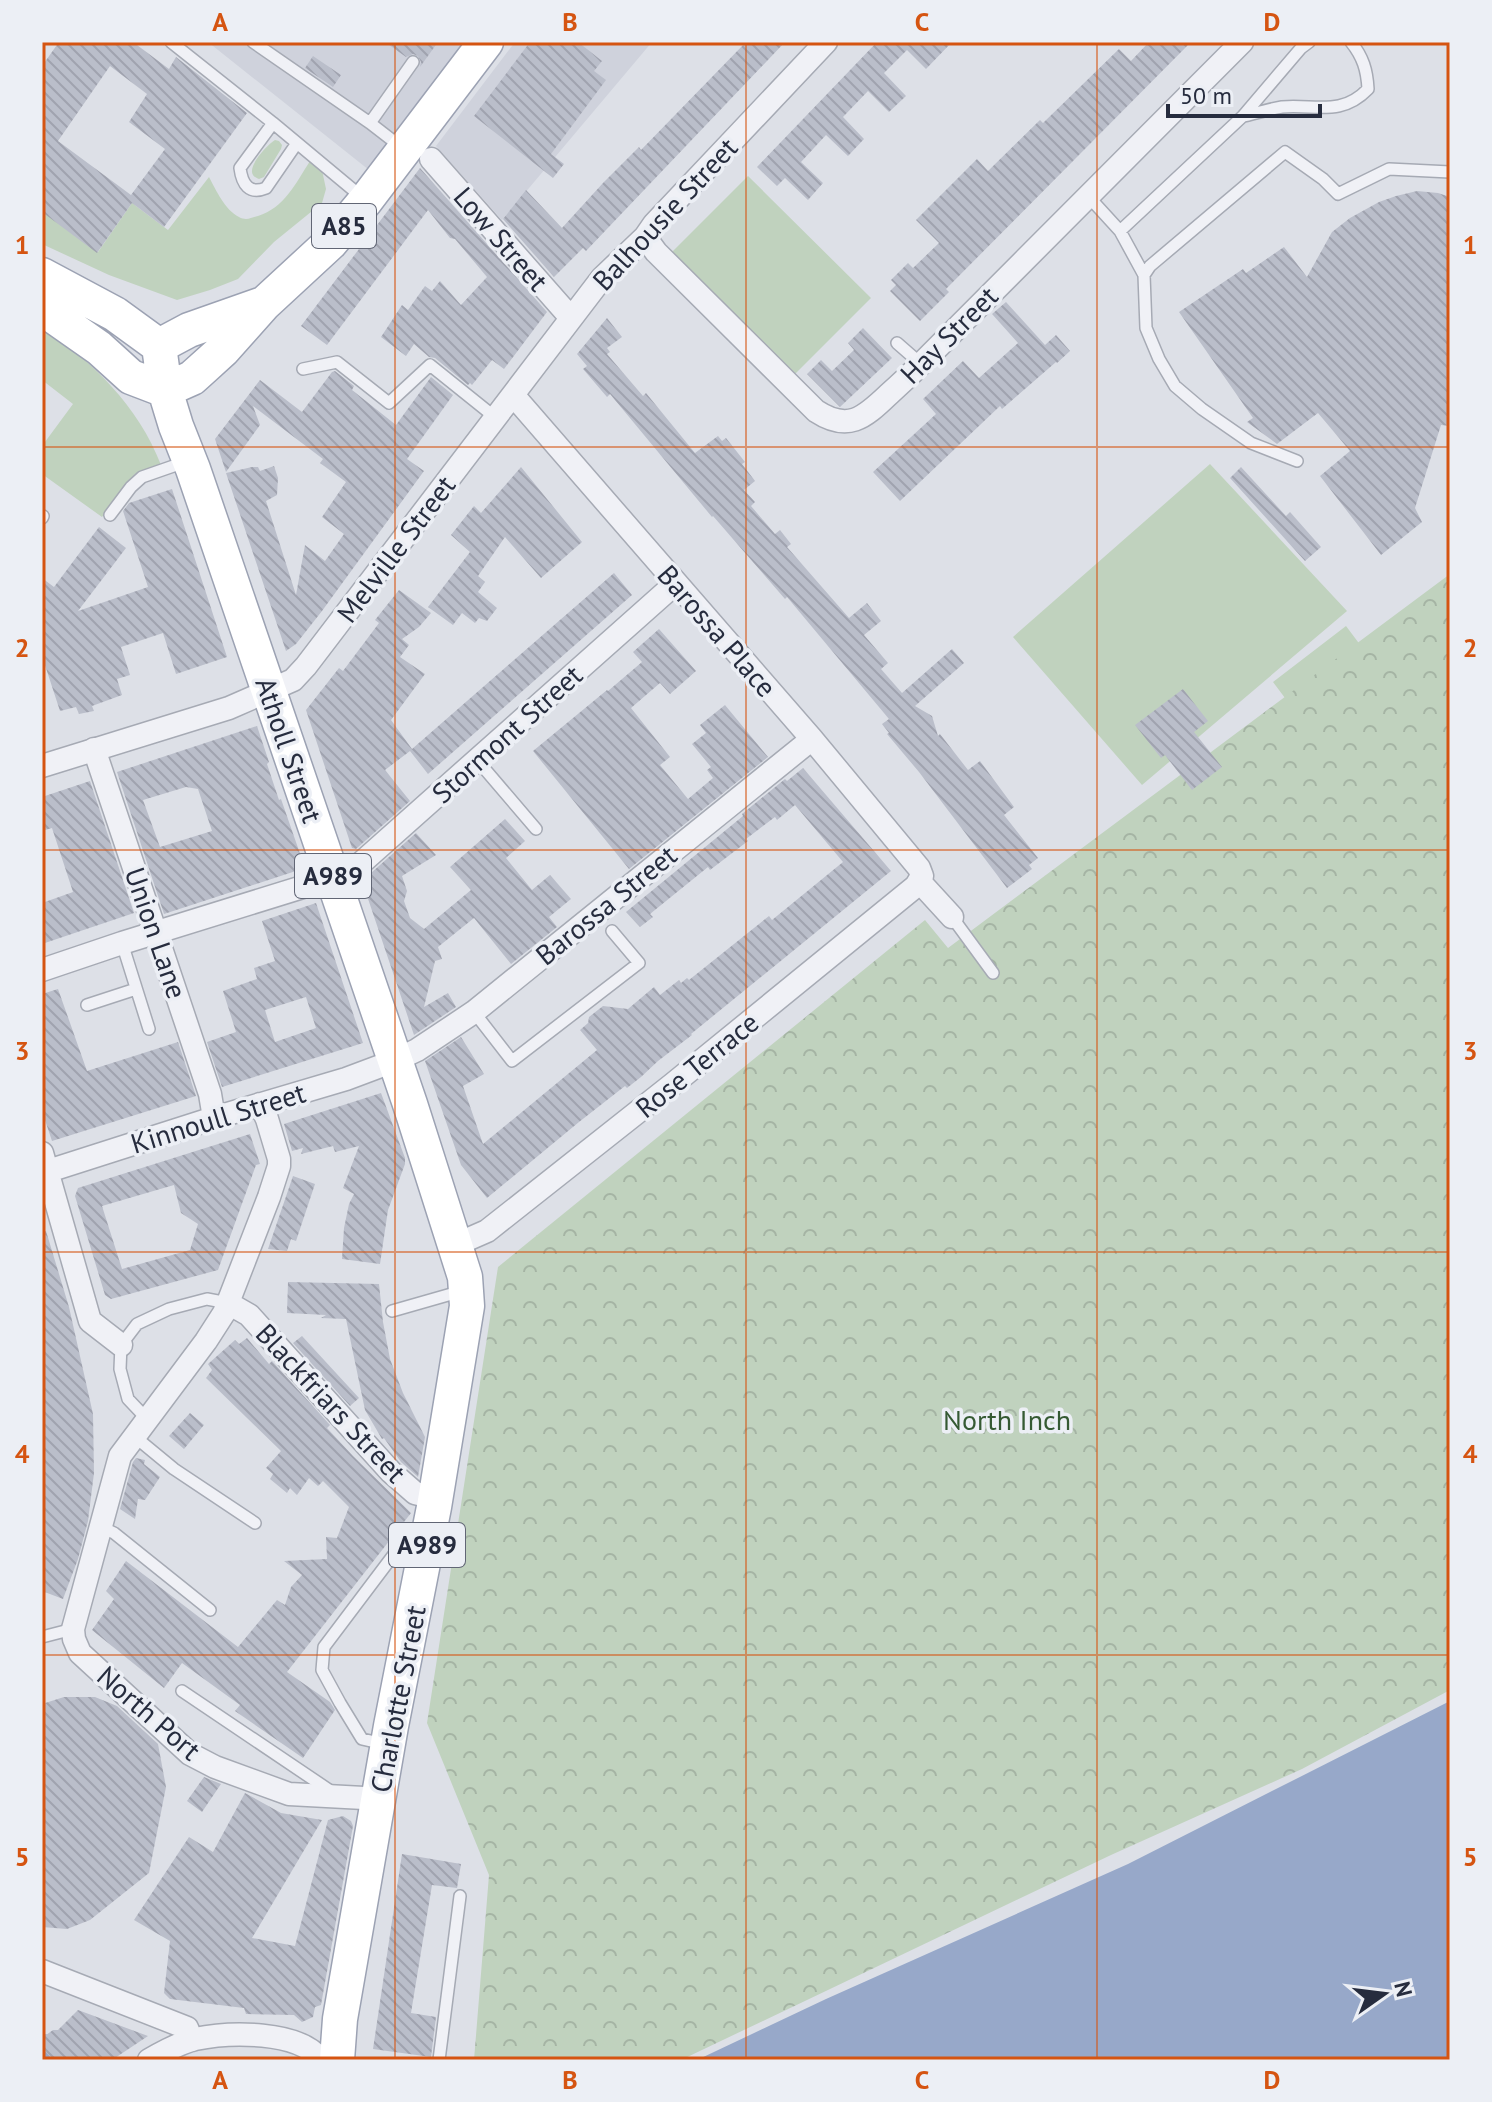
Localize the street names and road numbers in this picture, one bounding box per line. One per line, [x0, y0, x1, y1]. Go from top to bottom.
street label: Balhousie Street [584, 129, 745, 298]
street label: Low Street [446, 179, 557, 299]
road number: A85 [312, 204, 376, 248]
street label: Hay Street [892, 277, 1006, 391]
street label: Melville Street [328, 467, 463, 630]
street label: Barossa Place [650, 557, 785, 705]
street label: Stormont Street [424, 656, 590, 811]
street label: Atholl Street [247, 672, 332, 828]
street label: Barossa Street [528, 836, 684, 973]
road number: A989 [295, 854, 371, 898]
street label: Union Lane [117, 862, 196, 1003]
street label: Rose Terrace [627, 1004, 766, 1126]
street label: Kinnoull Street [126, 1073, 310, 1162]
street label: Blackfriars Street [248, 1315, 415, 1490]
road number: A989 [389, 1523, 465, 1567]
street label: Charlotte Street [361, 1602, 434, 1796]
street label: North Port [90, 1657, 209, 1768]

